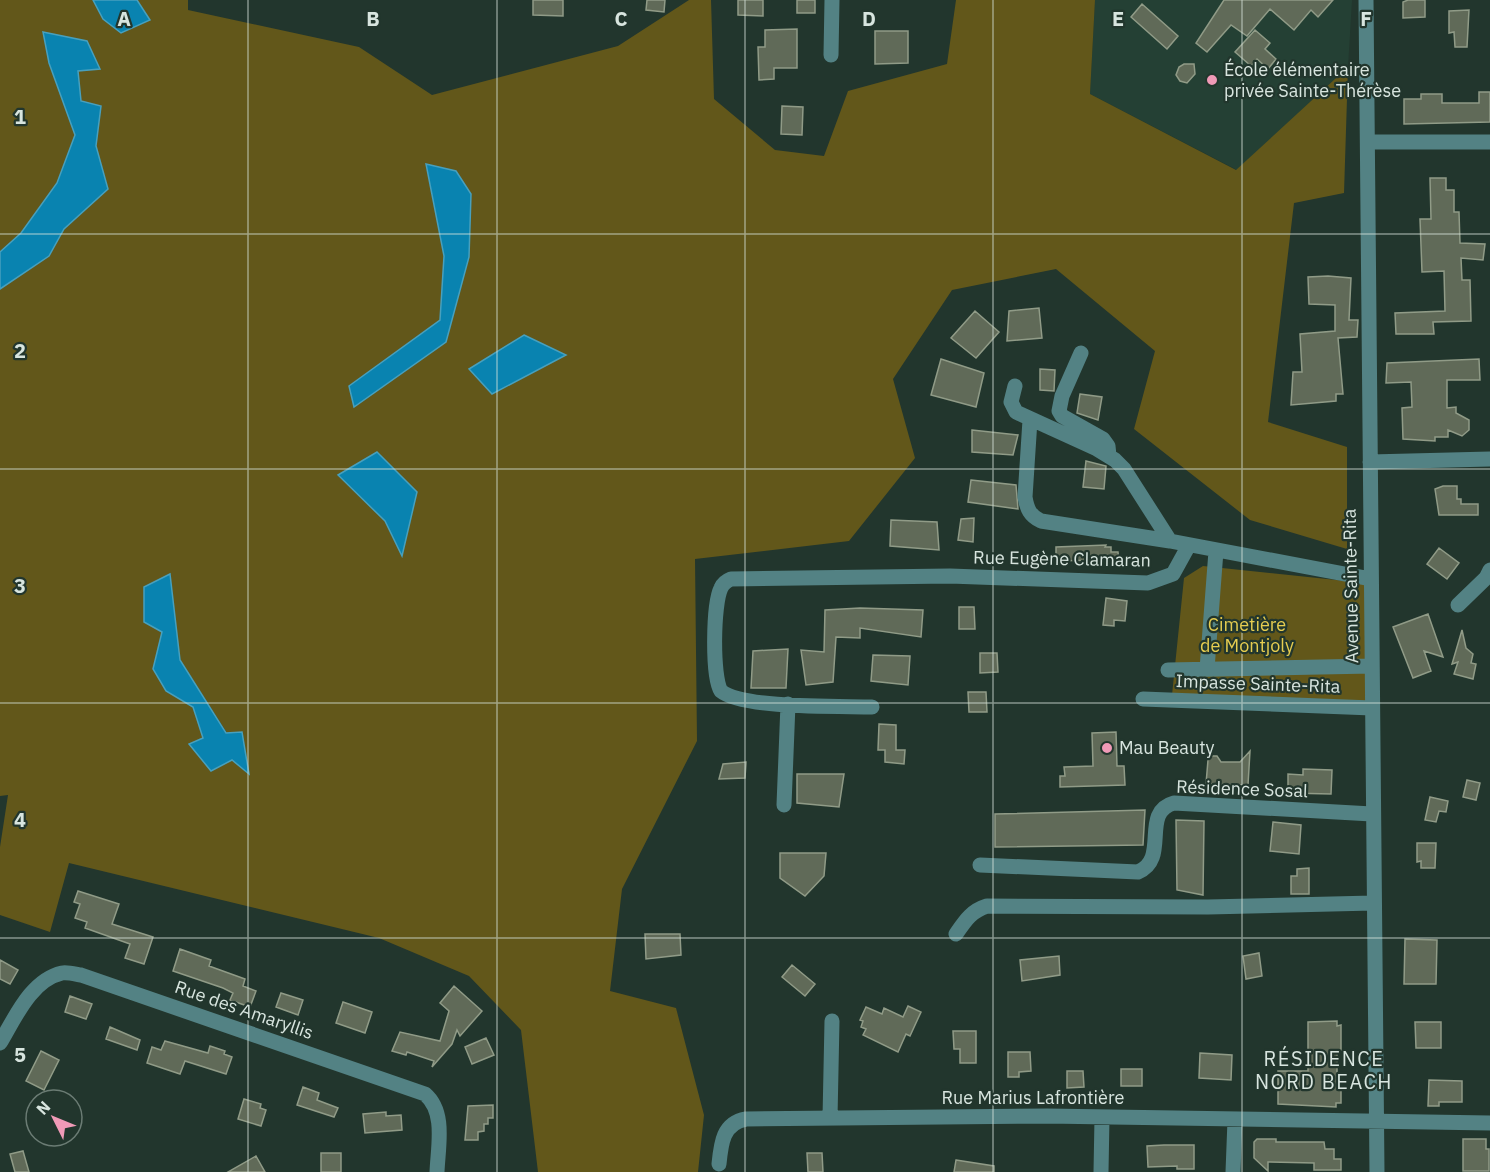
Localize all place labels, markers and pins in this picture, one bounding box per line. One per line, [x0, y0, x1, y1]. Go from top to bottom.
place label: École élémentaire privée Sainte-Thérèse [1224, 58, 1401, 102]
marker: École élémentaire privée Sainte-Thérèse [1205, 73, 1219, 87]
place label: Mau Beauty [1119, 736, 1214, 759]
marker: Mau Beauty [1100, 741, 1114, 755]

